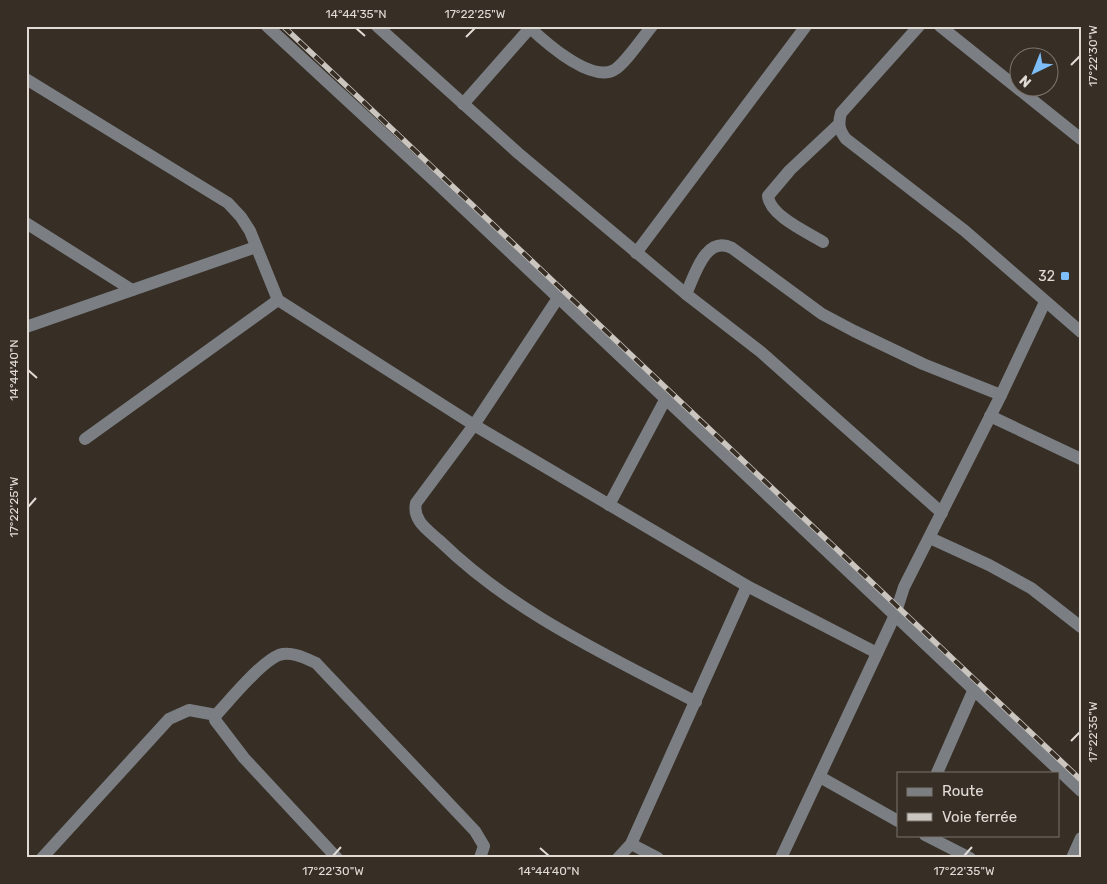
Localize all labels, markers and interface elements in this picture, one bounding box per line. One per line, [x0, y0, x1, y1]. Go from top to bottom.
text: 14°44'35"N [325, 7, 387, 21]
text: 17°22'25"W [445, 7, 506, 21]
text: 17°22'30"W [1086, 25, 1100, 87]
north arrow [1010, 48, 1060, 98]
text: N [1016, 71, 1035, 91]
place label: 32 [1038, 268, 1055, 285]
marker: 32 [1059, 270, 1071, 282]
text: 14°44'40"N [7, 339, 21, 401]
text: 17°22'25"W [7, 476, 21, 537]
text: 17°22'35"W [1086, 701, 1100, 763]
legend [897, 772, 1060, 836]
text: Route [942, 782, 984, 800]
text: Voie ferrée [942, 808, 1017, 826]
text: 17°22'30"W [302, 864, 364, 878]
text: 14°44'40"N [518, 864, 580, 878]
text: 17°22'35"W [933, 864, 995, 878]

